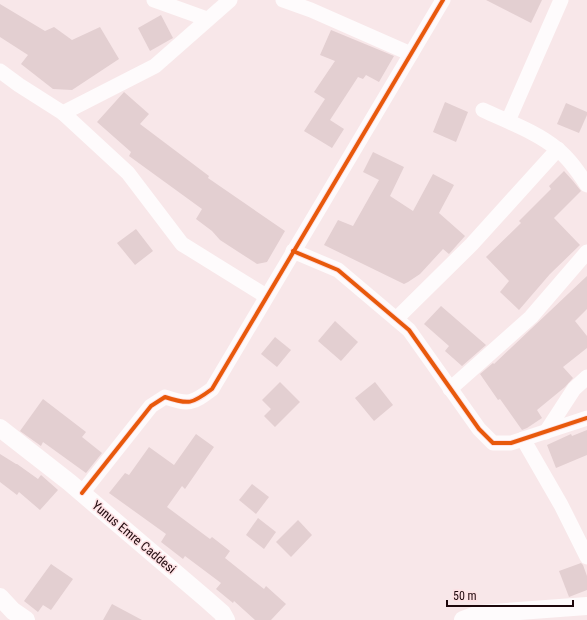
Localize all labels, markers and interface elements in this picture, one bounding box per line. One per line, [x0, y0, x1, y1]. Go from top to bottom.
street label: Yunus Emre Caddesi [89, 497, 179, 577]
scale bar [447, 582, 573, 608]
text: 50 m [453, 589, 477, 603]

